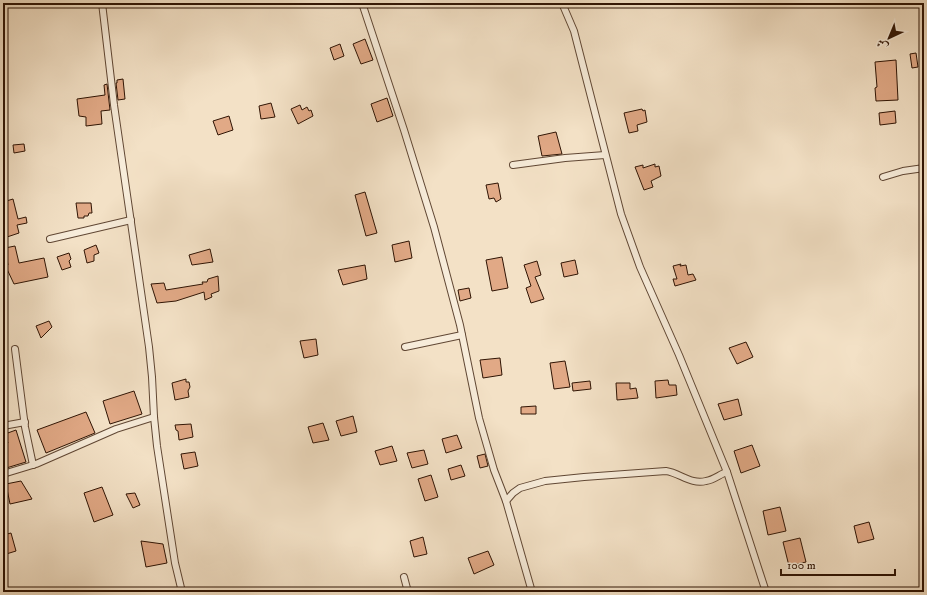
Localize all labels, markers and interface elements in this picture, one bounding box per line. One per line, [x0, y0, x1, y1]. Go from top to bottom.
north arrow [869, 18, 909, 58]
text: ش [874, 36, 892, 53]
scale bar [781, 551, 895, 577]
text: 100 m [787, 558, 816, 573]

